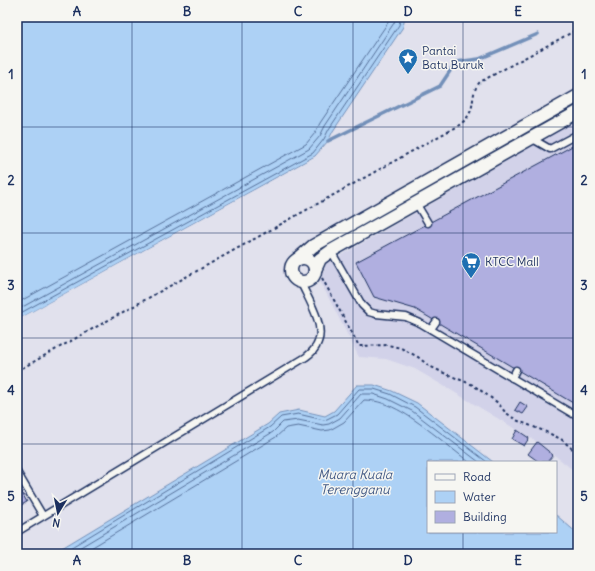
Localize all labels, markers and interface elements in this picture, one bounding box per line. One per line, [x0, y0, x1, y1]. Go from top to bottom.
text: A [73, 3, 82, 20]
text: B [183, 3, 192, 20]
text: C [294, 3, 303, 20]
text: D [403, 3, 413, 20]
text: E [514, 3, 522, 20]
place label: Pantai Batu Buruk [422, 43, 484, 72]
place icon: Pantai Batu Buruk [397, 47, 419, 75]
text: 1 [8, 66, 14, 83]
text: 1 [581, 66, 587, 83]
text: 2 [7, 172, 15, 189]
text: 2 [580, 172, 588, 189]
supermarket icon: KTCC Mall [460, 251, 482, 279]
place label: KTCC Mall [485, 254, 539, 269]
text: 3 [7, 277, 15, 294]
text: 3 [580, 277, 588, 294]
text: 4 [7, 382, 15, 399]
text: 4 [580, 382, 588, 399]
legend [427, 461, 557, 533]
water label: Muara Kuala Terengganu [318, 466, 393, 498]
text: Road [463, 469, 491, 484]
text: 5 [7, 488, 15, 505]
text: 5 [580, 488, 588, 505]
text: Water [463, 489, 496, 504]
north arrow [38, 493, 78, 533]
text: Building [463, 509, 507, 524]
text: N [51, 515, 61, 530]
text: A [73, 552, 82, 569]
text: B [183, 552, 192, 569]
text: C [294, 552, 303, 569]
text: D [403, 552, 413, 569]
text: E [514, 552, 522, 569]

